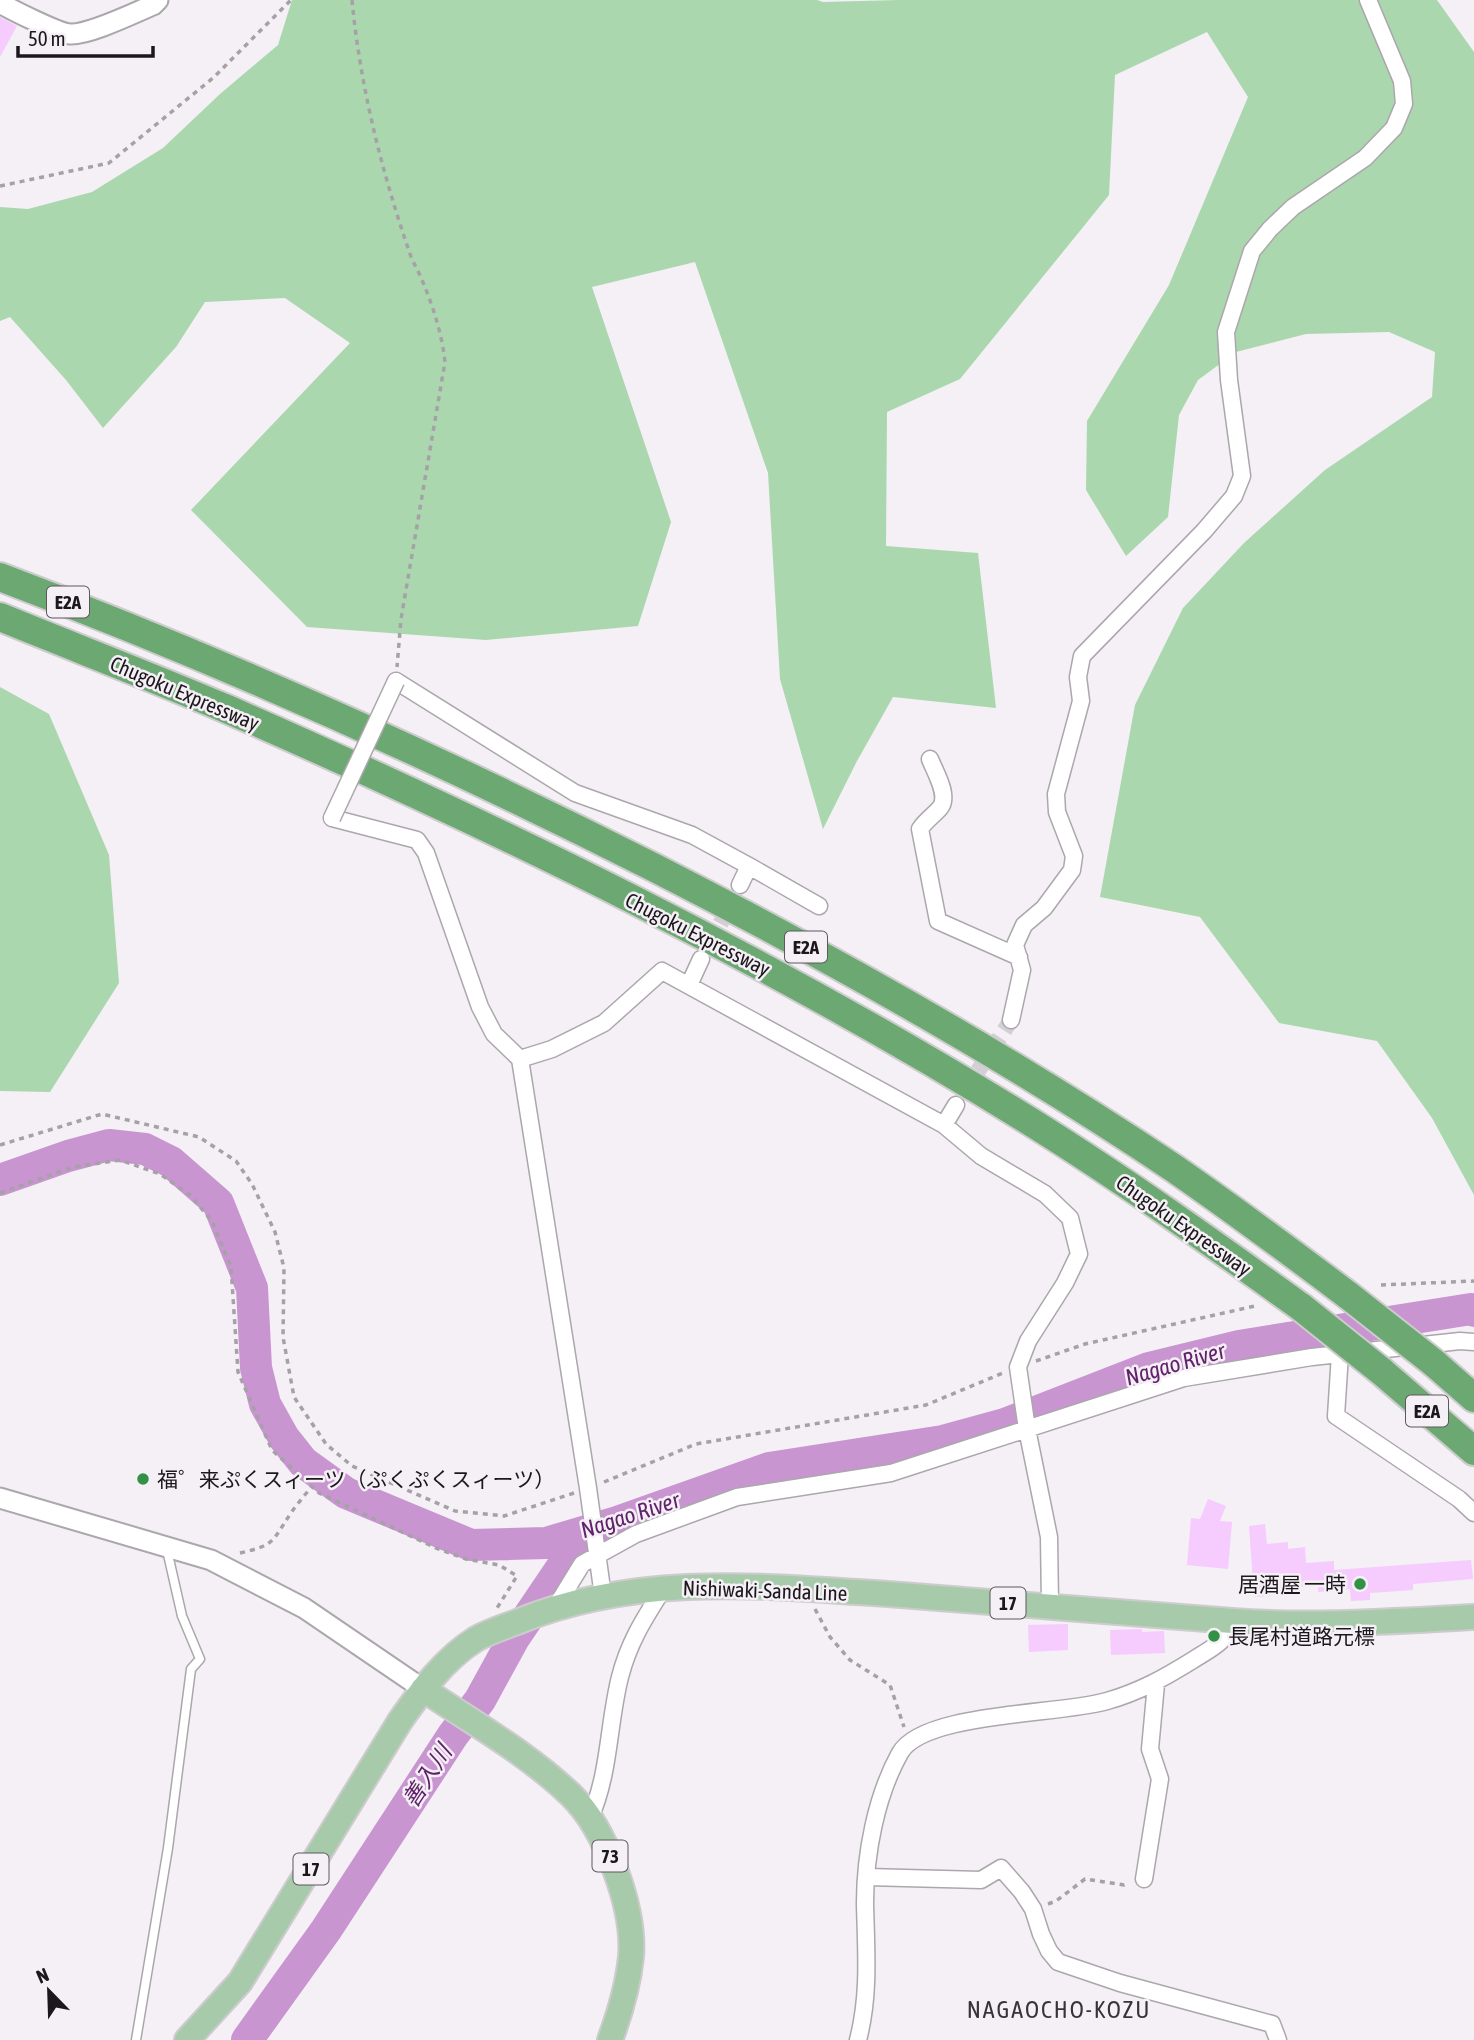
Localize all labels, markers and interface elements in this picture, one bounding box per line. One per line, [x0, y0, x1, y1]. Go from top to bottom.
scale bar [18, 14, 152, 58]
text: 50 m [28, 26, 66, 50]
road number: E2A [47, 586, 89, 618]
street label: Chugoku Expressway [107, 651, 263, 735]
street label: Chugoku Expressway [622, 887, 775, 981]
road number: E2A [785, 931, 827, 962]
street label: Chugoku Expressway [1112, 1170, 1256, 1281]
water label: Nagao River [1122, 1337, 1229, 1391]
road number: E2A [1406, 1396, 1448, 1427]
place label: 福゜来ぷくスィーツ（ぷくぷくスィーツ） [157, 1467, 555, 1491]
marker: 福゜来ぷくスィーツ（ぷくぷくスィーツ） [135, 1471, 151, 1487]
water label: Nagao River [577, 1486, 684, 1543]
place label: 居酒屋 一時 [1238, 1572, 1346, 1596]
street label: Nishiwaki-Sanda Line [682, 1575, 848, 1605]
marker: 居酒屋 一時 [1352, 1576, 1368, 1592]
road number: 17 [990, 1588, 1026, 1618]
place label: 長尾村道路元標 [1228, 1624, 1375, 1648]
marker: 長尾村道路元標 [1206, 1628, 1222, 1644]
water label: 善入川 [397, 1737, 458, 1812]
road number: 73 [592, 1840, 628, 1872]
road number: 17 [294, 1854, 328, 1884]
north arrow [14, 1956, 84, 2026]
text: N [33, 1963, 52, 1988]
district label: NAGAOCHO-KOZU [967, 1996, 1151, 2023]

